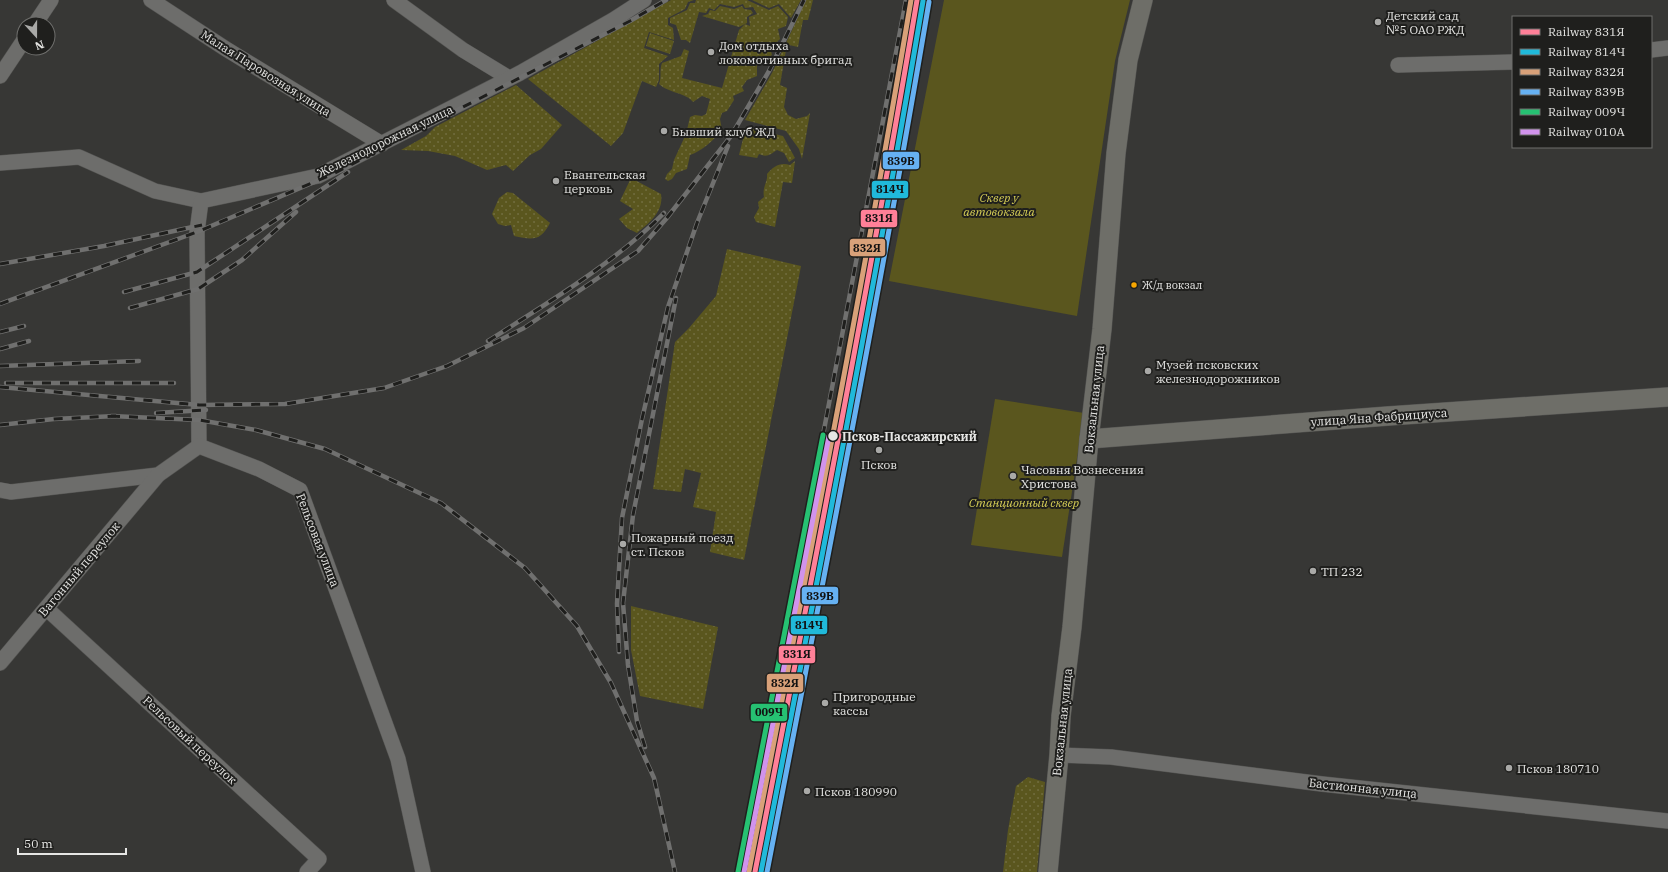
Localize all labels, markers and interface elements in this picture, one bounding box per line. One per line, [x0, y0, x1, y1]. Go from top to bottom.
place label: Детский сад №5 ОАО РЖД [1386, 8, 1465, 37]
north arrow [16, 16, 56, 56]
legend [1512, 16, 1652, 148]
marker: Детский сад №5 ОАО РЖД [1373, 17, 1383, 27]
text: Railway 831Я [1548, 24, 1624, 39]
street label: Малая Паровозная улица [198, 27, 334, 119]
text: N [33, 37, 46, 54]
place label: Дом отдыха локомотивных бригад [719, 38, 852, 67]
text: Railway 814Ч [1548, 44, 1625, 59]
marker: Дом отдыха локомотивных бригад [706, 47, 716, 57]
text: Railway 832Я [1548, 64, 1624, 79]
text: Railway 839В [1548, 84, 1625, 99]
street label: Железнодорожная улица [315, 101, 456, 181]
text: Railway 009Ч [1548, 104, 1625, 119]
place label: Бывший клуб ЖД [672, 124, 775, 139]
text: Railway 010А [1548, 124, 1625, 139]
marker: Бывший клуб ЖД [659, 126, 669, 136]
line badge: 839В [882, 151, 920, 170]
text: 839В [887, 154, 915, 168]
place label: Евангельская церковь [564, 167, 646, 196]
marker: Евангельская церковь [551, 176, 561, 186]
line badge: 814Ч [871, 180, 909, 199]
text: 814Ч [876, 182, 904, 196]
park label: Сквер у автовокзала [963, 190, 1035, 219]
line badge: 831Я [860, 209, 898, 228]
text: 831Я [865, 211, 893, 225]
line badge: 832Я [849, 238, 886, 257]
text: 832Я [853, 241, 881, 255]
place label: Ж/д вокзал [1142, 278, 1203, 292]
marker: Ж/д вокзал [1129, 280, 1139, 290]
street label: Вокзальная улица [1081, 344, 1107, 453]
place label: Музей псковских железнодорожников [1156, 357, 1280, 386]
marker: Музей псковских железнодорожников [1143, 366, 1153, 376]
street label: улица Яна Фабрициуса [1310, 405, 1448, 429]
marker: Псков-Пассажирский [826, 429, 840, 443]
place label: Псков-Пассажирский [842, 429, 977, 444]
marker: Псков [874, 445, 884, 455]
place label: Псков [861, 457, 897, 472]
place label: Часовня Вознесения Христова [1021, 462, 1144, 491]
marker: Часовня Вознесения Христова [1008, 471, 1018, 481]
street label: Рельсовая улица [293, 491, 343, 589]
park label: Станционный сквер [969, 495, 1079, 510]
street label: Вагонный переулок [35, 519, 123, 619]
place label: Пожарный поезд ст. Псков [631, 530, 733, 559]
marker: Пожарный поезд ст. Псков [618, 539, 628, 549]
place label: ТП 232 [1321, 564, 1363, 579]
marker: ТП 232 [1308, 566, 1318, 576]
line badge: 839В [801, 586, 839, 605]
text: 839В [806, 589, 834, 603]
line badge: 814Ч [790, 615, 828, 635]
text: 814Ч [795, 618, 823, 632]
line badge: 831Я [778, 645, 816, 664]
text: 831Я [783, 647, 811, 661]
street label: Вокзальная улица [1049, 667, 1075, 776]
line badge: 832Я [766, 673, 804, 693]
text: 832Я [771, 676, 799, 690]
place label: Пригородные кассы [833, 689, 916, 718]
street label: Рельсовый переулок [140, 693, 240, 787]
marker: Пригородные кассы [820, 698, 830, 708]
line badge: 009Ч [750, 703, 788, 722]
text: 009Ч [755, 705, 783, 719]
place label: Псков 180710 [1517, 761, 1599, 776]
marker: Псков 180710 [1504, 763, 1514, 773]
street label: Бастионная улица [1308, 775, 1418, 801]
place label: Псков 180990 [815, 784, 897, 799]
marker: Псков 180990 [802, 786, 812, 796]
scale bar [18, 830, 126, 856]
text: 50 m [24, 836, 53, 851]

